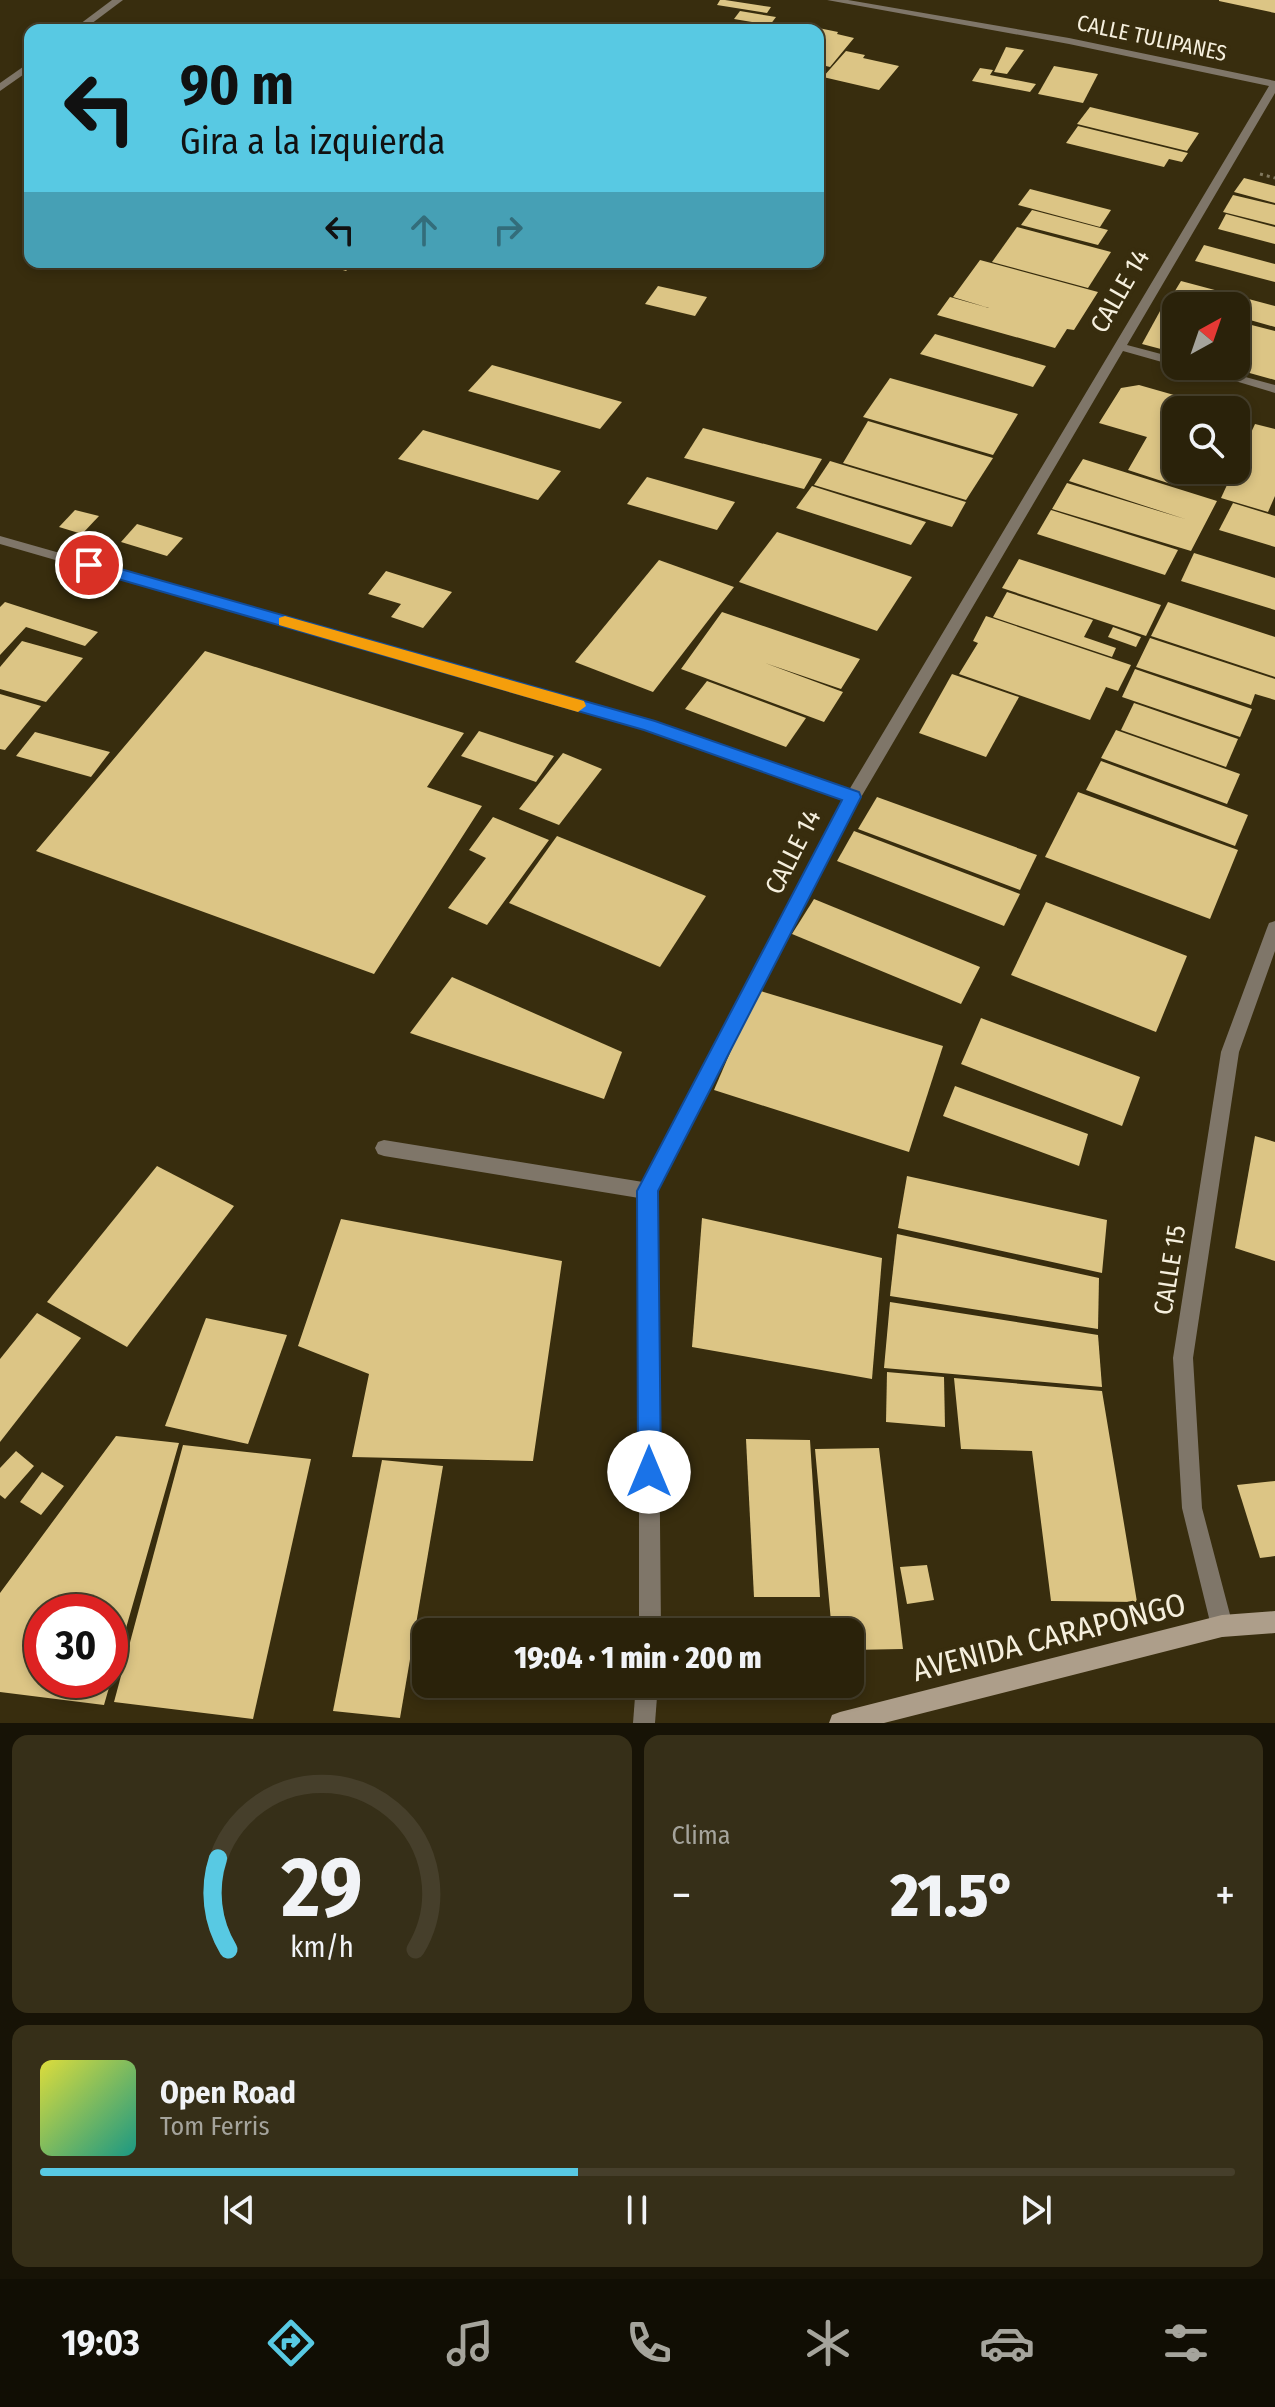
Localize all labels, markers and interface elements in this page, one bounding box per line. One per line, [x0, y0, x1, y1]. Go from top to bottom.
street label: CALLE TULIPANES [1075, 9, 1229, 67]
text: 90 m [180, 52, 294, 119]
icon: left [48, 56, 152, 160]
text: Gira a la izquierda [180, 120, 445, 164]
icon: left [318, 208, 362, 252]
icon: ahead [402, 208, 446, 252]
icon: right [486, 208, 530, 252]
street label: CALLE 14 [1084, 244, 1156, 338]
north arrow [1162, 292, 1250, 380]
map controls [1162, 292, 1250, 484]
button: search [1162, 396, 1250, 484]
pin [55, 531, 123, 599]
icon: arrive [67, 543, 111, 587]
street label: CALLE 14 [759, 804, 827, 900]
street label: CALLE 15 [1148, 1223, 1192, 1317]
position arrow [607, 1430, 691, 1514]
street label: AVENIDA CARAPONGO [908, 1585, 1190, 1689]
speed limit sign: 30 [24, 1594, 128, 1698]
text: 19:04 · 1 min · 200 m [514, 1640, 762, 1676]
text: Clima [672, 1820, 731, 1851]
text: 29 [280, 1838, 362, 1938]
text: 21.5° [891, 1860, 1016, 1932]
text: − [672, 1869, 691, 1922]
text: + [1215, 1869, 1235, 1922]
text: km/h [290, 1930, 354, 1965]
text: Open Road [160, 2075, 296, 2111]
text: Tom Ferris [160, 2111, 270, 2142]
icon: previous [217, 2188, 261, 2232]
icon: pause [615, 2188, 659, 2232]
icon: next [1014, 2188, 1058, 2232]
icon: directions [263, 2315, 319, 2371]
icon: music [442, 2315, 498, 2371]
icon: phone [621, 2315, 677, 2371]
icon: climate [800, 2315, 856, 2371]
icon: car [979, 2315, 1035, 2371]
icon: filters [1158, 2315, 1214, 2371]
text: 19:03 [61, 2321, 140, 2365]

